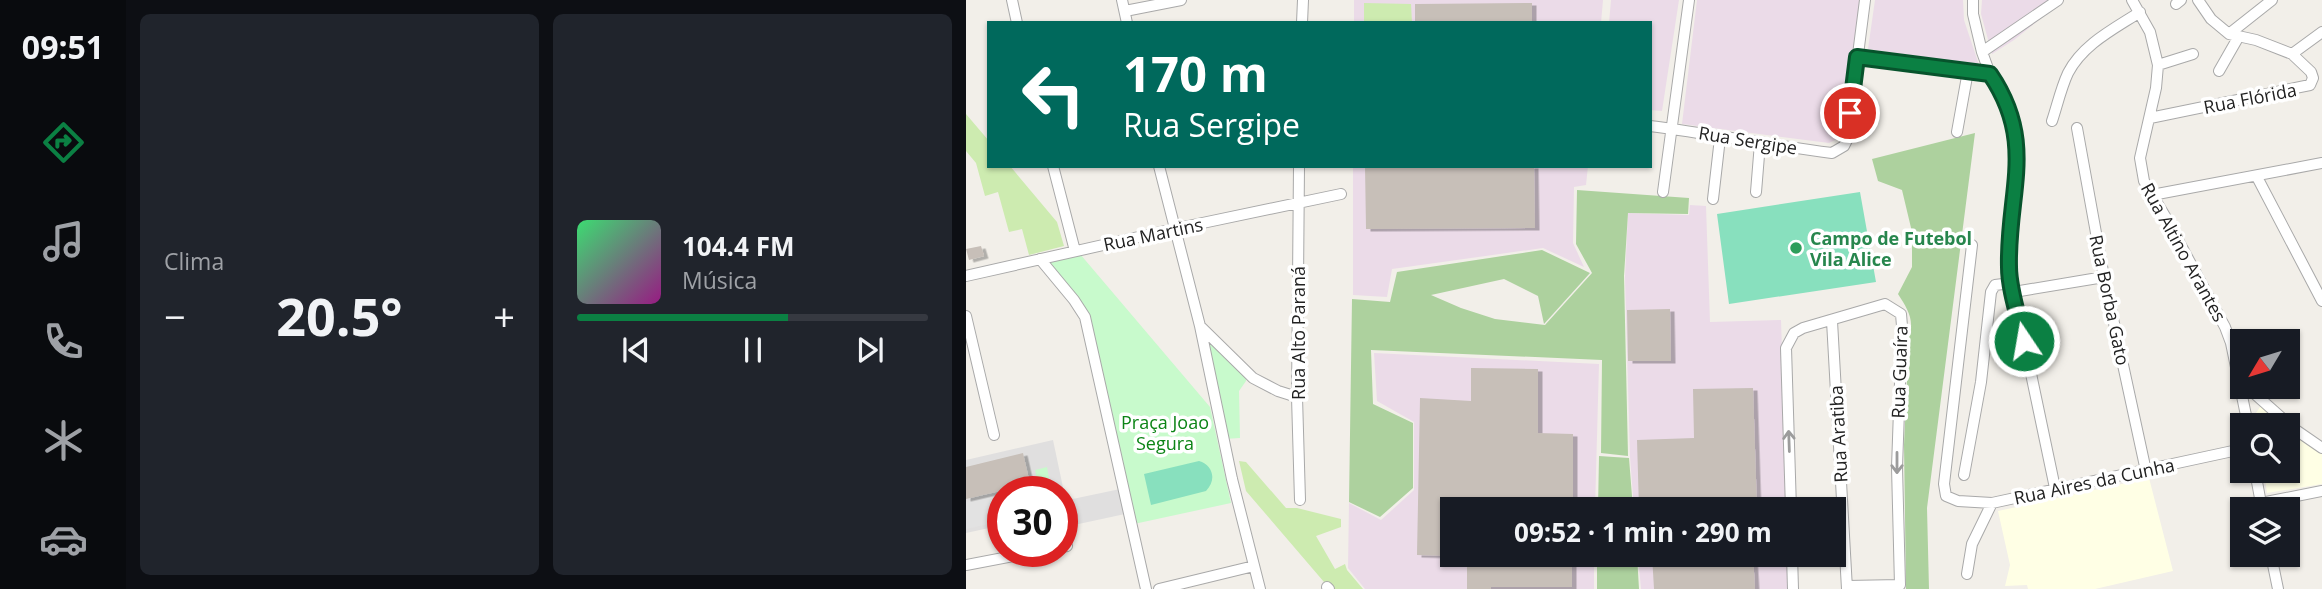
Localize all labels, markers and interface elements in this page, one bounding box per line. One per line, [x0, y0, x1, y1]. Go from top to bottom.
text: 09:51 [22, 25, 104, 68]
text: 170 m [1123, 40, 1268, 106]
icon: left [1008, 49, 1099, 140]
street label: Rua Flórida [2201, 77, 2299, 119]
pin [1820, 83, 1880, 143]
icon: arrive [1831, 94, 1869, 132]
text: Rua Sergipe [1123, 103, 1300, 146]
icon: directions [39, 118, 88, 167]
street label: Rua Sergipe [1697, 120, 1799, 160]
street label: Rua Altino Arantes [2136, 178, 2232, 326]
street label: Rua Martins [1101, 212, 1205, 256]
icon: music [39, 217, 88, 266]
place label: Campo de Futebol Vila Alice [1810, 226, 1972, 271]
text: 104.4 FM [682, 228, 794, 264]
street label: Rua Borba Gato [2084, 233, 2136, 367]
marker: Campo de Futebol Vila Alice [1788, 240, 1804, 256]
text: Clima [164, 245, 224, 277]
text: Música [682, 264, 757, 296]
street label: Rua Alto Paraná [1286, 266, 1310, 400]
text: 20.5° [276, 280, 403, 351]
text: − [164, 290, 186, 342]
text: + [493, 290, 515, 342]
position arrow [1987, 304, 2061, 378]
icon: phone [39, 317, 88, 366]
street label: Rua Guaíra [1885, 325, 1913, 419]
north arrow [2230, 329, 2300, 399]
map controls [2230, 329, 2300, 567]
icon: previous [617, 331, 655, 369]
icon: pause [734, 331, 772, 369]
icon: next [851, 331, 889, 369]
street label: Rua Aratiba [1823, 385, 1853, 483]
park label: Praça Joao Segura [1121, 410, 1209, 455]
button: search [2230, 413, 2300, 483]
icon: climate [39, 416, 88, 465]
one-way arrow [1782, 430, 1795, 453]
one-way arrow [1890, 451, 1904, 474]
street label: Rua Aires da Cunha [2011, 452, 2177, 510]
speed limit sign: 30 [987, 476, 1078, 567]
button: layers [2230, 497, 2300, 567]
text: 09:52 · 1 min · 290 m [1514, 514, 1772, 550]
icon: car [39, 515, 88, 564]

